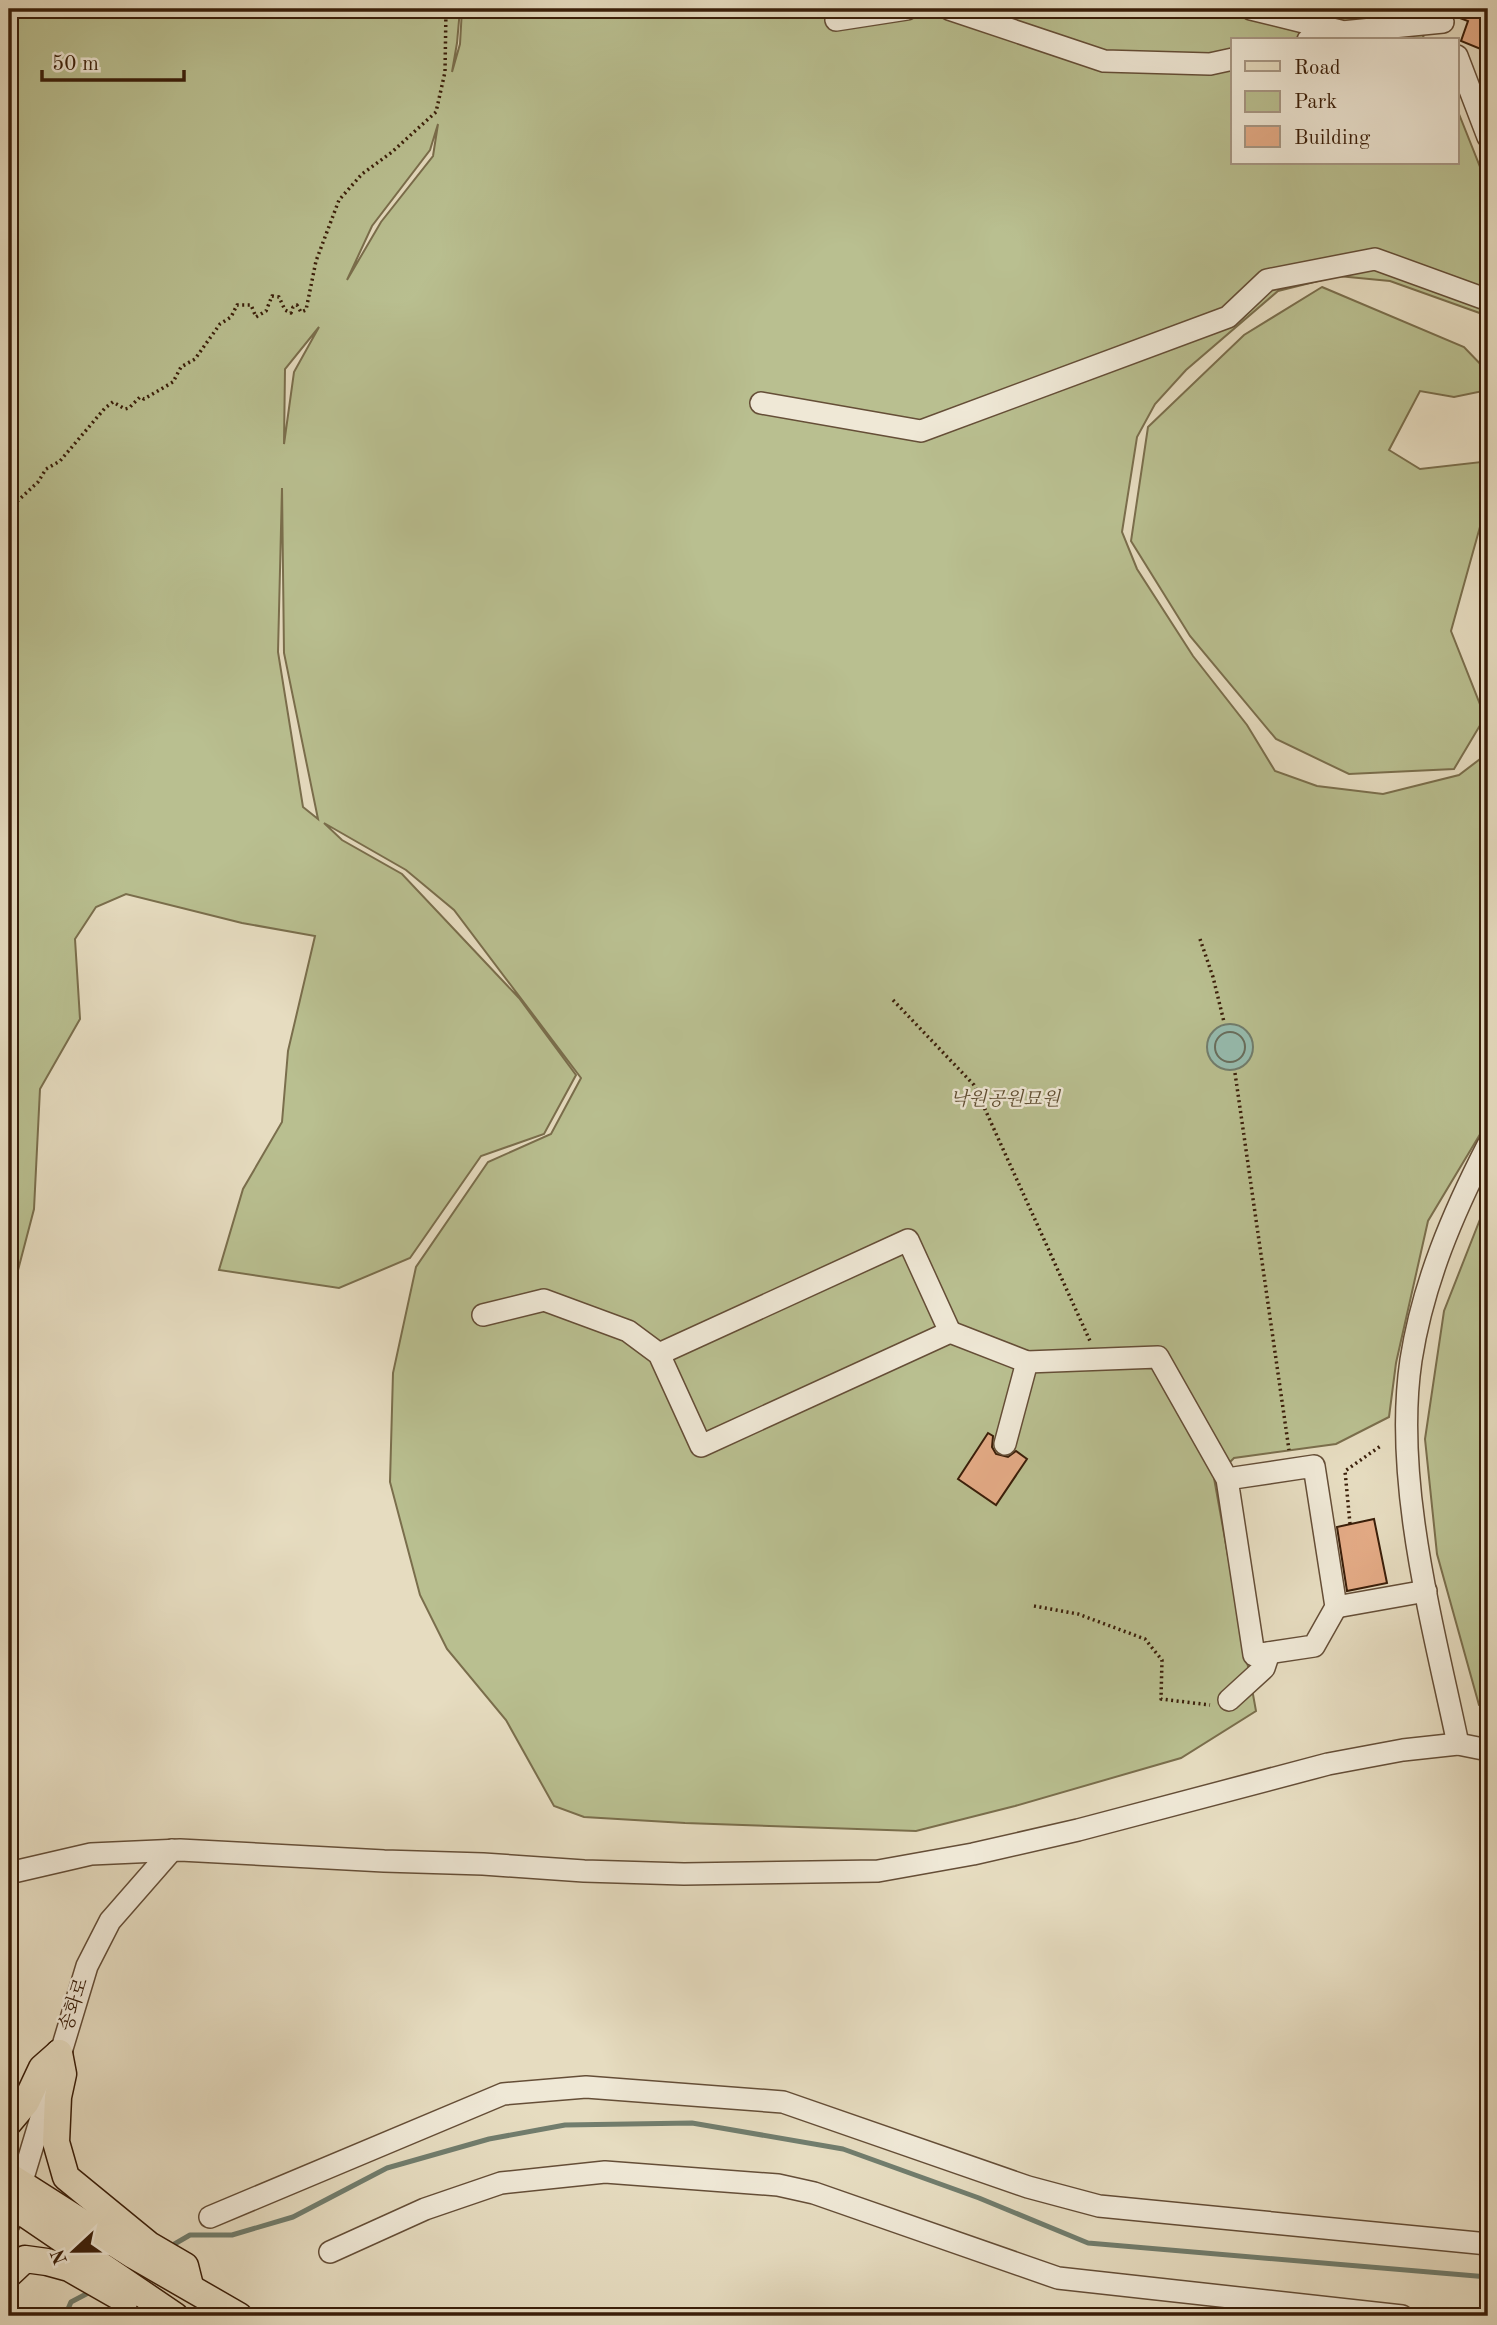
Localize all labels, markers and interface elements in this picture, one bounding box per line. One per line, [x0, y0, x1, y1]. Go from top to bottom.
scale bar [42, 38, 184, 82]
legend [1231, 38, 1458, 164]
text: 50 m [52, 54, 99, 75]
text: Road [1294, 58, 1341, 79]
text: Park [1294, 92, 1337, 113]
text: Building [1294, 128, 1371, 149]
park label: 낙원공원묘원 [950, 1088, 1062, 1110]
street label: 송화로 [56, 1975, 93, 2034]
north arrow [38, 2216, 108, 2286]
text: N [49, 2246, 72, 2267]

